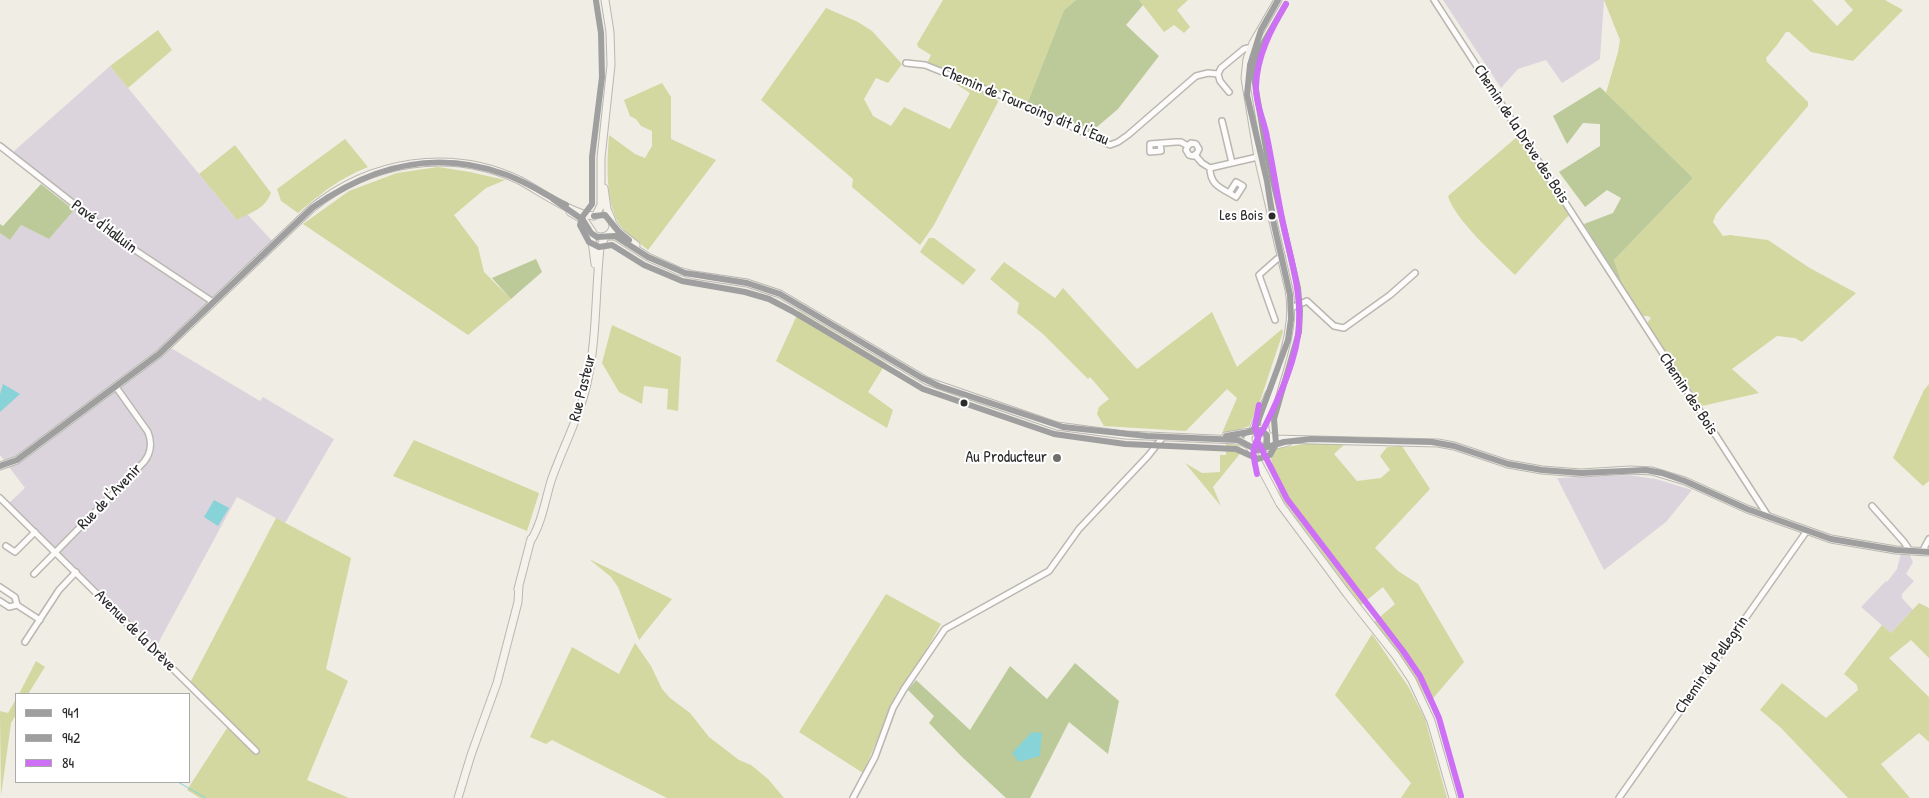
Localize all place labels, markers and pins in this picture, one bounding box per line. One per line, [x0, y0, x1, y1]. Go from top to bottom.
place label: Les Bois [1219, 207, 1263, 225]
marker: Les Bois [1267, 211, 1277, 221]
unlabelled marker [959, 398, 969, 408]
place label: Au Producteur [966, 448, 1047, 468]
marker: Au Producteur [1051, 452, 1063, 464]

